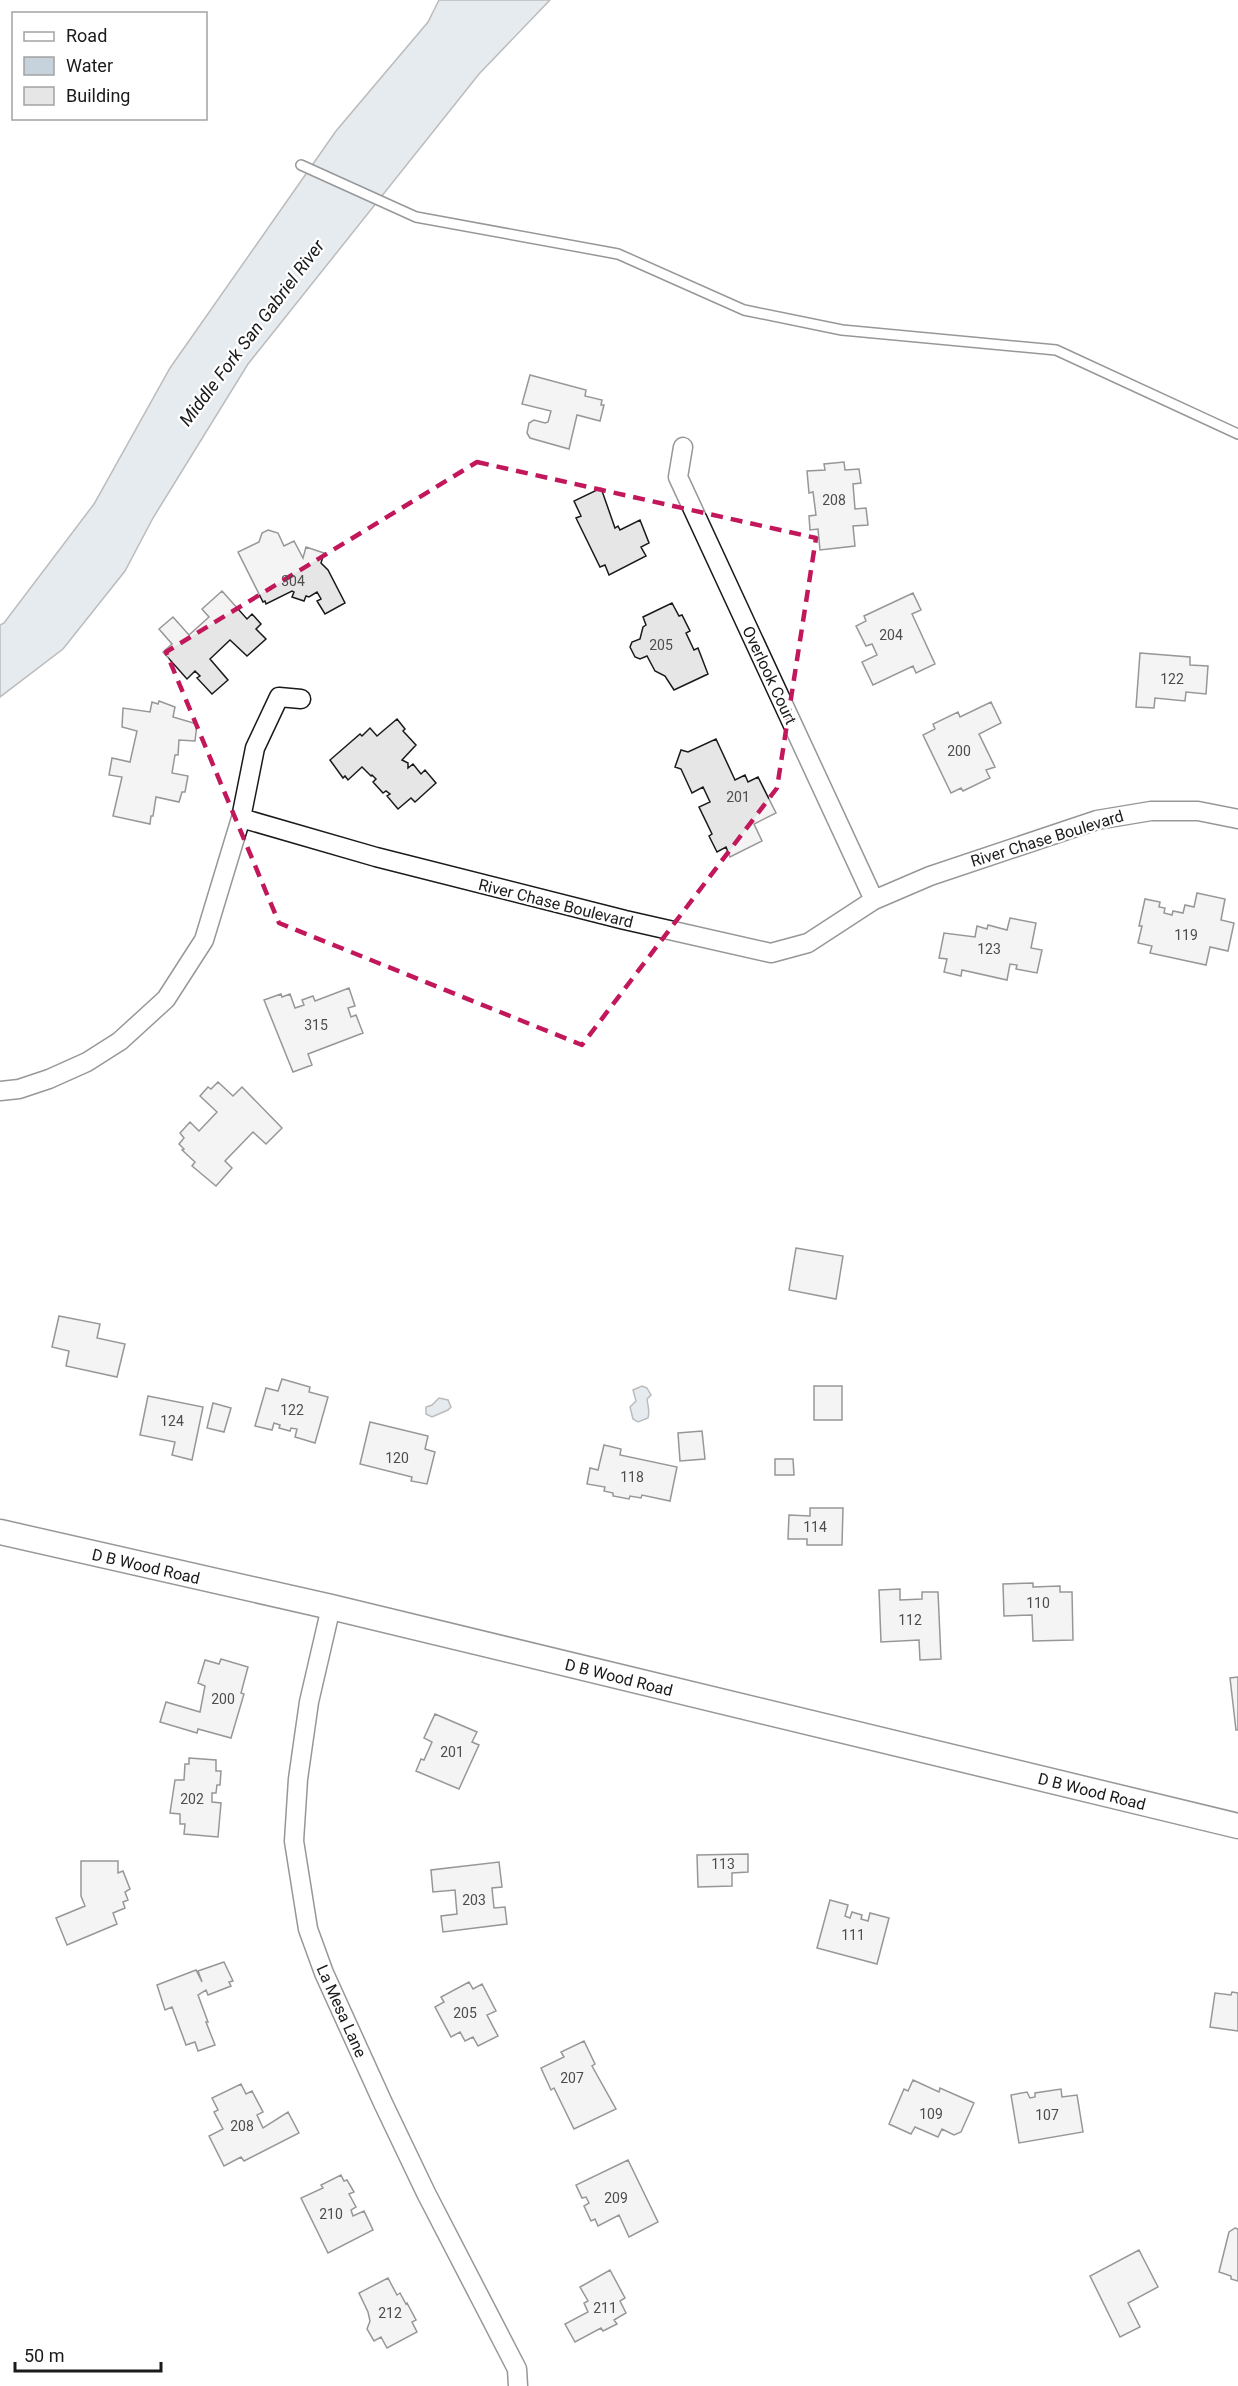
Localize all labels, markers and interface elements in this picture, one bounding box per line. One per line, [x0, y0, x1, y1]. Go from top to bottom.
legend [12, 12, 207, 120]
text: Road [66, 25, 107, 46]
text: Water [66, 55, 113, 76]
text: Building [66, 85, 130, 106]
water label: Middle Fork San Gabriel River [175, 235, 329, 430]
house number: 208 [822, 492, 846, 508]
house number: 304 [281, 573, 305, 589]
street label: Overlook Court [738, 623, 801, 727]
house number: 204 [879, 627, 903, 643]
house number: 205 [649, 637, 673, 653]
house number: 122 [1160, 671, 1184, 687]
house number: 200 [947, 743, 971, 759]
house number: 201 [726, 789, 750, 805]
street label: River Chase Boulevard [968, 806, 1126, 871]
street label: River Chase Boulevard [477, 875, 635, 932]
house number: 119 [1174, 927, 1198, 943]
house number: 123 [977, 941, 1001, 957]
house number: 315 [304, 1017, 328, 1033]
house number: 122 [280, 1402, 304, 1418]
house number: 124 [160, 1413, 184, 1429]
house number: 120 [385, 1450, 409, 1466]
house number: 118 [620, 1469, 644, 1485]
house number: 114 [803, 1519, 827, 1535]
street label: D B Wood Road [90, 1545, 202, 1588]
house number: 110 [1026, 1595, 1050, 1611]
house number: 112 [898, 1612, 922, 1628]
street label: D B Wood Road [563, 1655, 675, 1700]
house number: 200 [211, 1691, 235, 1707]
house number: 201 [440, 1744, 464, 1760]
street label: D B Wood Road [1036, 1769, 1148, 1814]
house number: 202 [180, 1791, 204, 1807]
house number: 113 [711, 1856, 735, 1872]
house number: 203 [462, 1892, 486, 1908]
house number: 111 [841, 1927, 865, 1943]
street label: La Mesa Lane [313, 1962, 370, 2060]
house number: 205 [453, 2005, 477, 2021]
house number: 207 [560, 2070, 584, 2086]
house number: 109 [919, 2106, 943, 2122]
house number: 107 [1035, 2107, 1059, 2123]
house number: 208 [230, 2118, 254, 2134]
house number: 209 [604, 2190, 628, 2206]
house number: 210 [319, 2206, 343, 2222]
house number: 211 [593, 2300, 617, 2316]
house number: 212 [378, 2305, 402, 2321]
scale bar [15, 2335, 160, 2373]
text: 50 m [24, 2345, 64, 2366]

